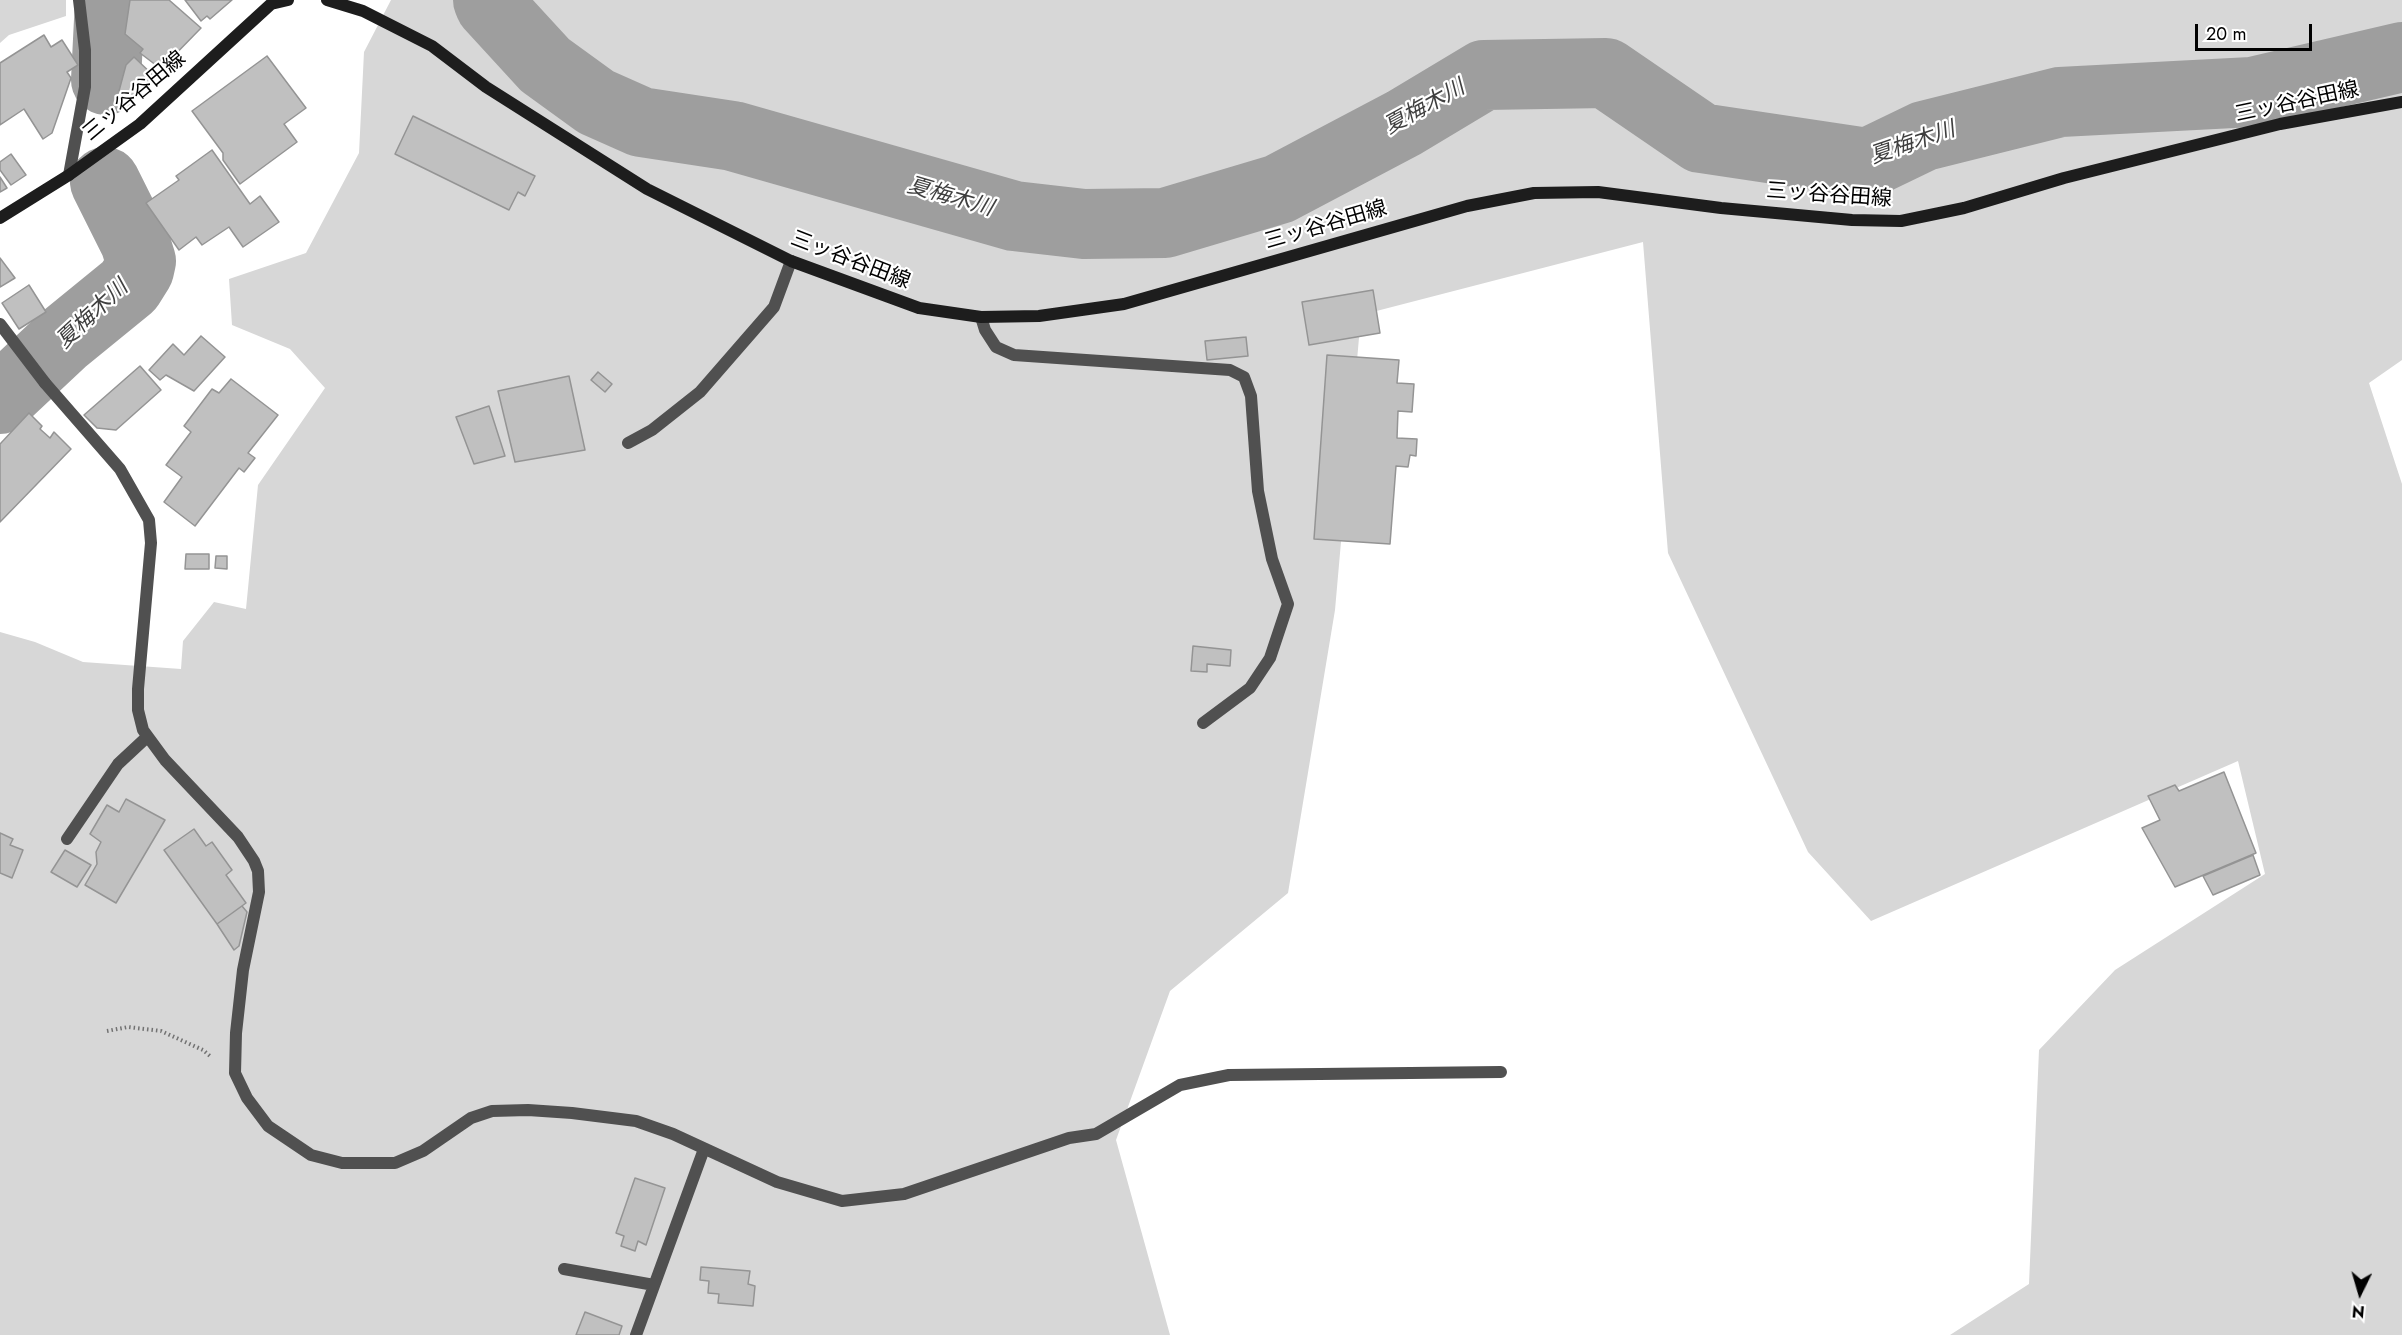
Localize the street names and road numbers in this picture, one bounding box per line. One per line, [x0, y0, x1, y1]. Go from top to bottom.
street label: 三ッ谷谷田線 [79, 47, 191, 147]
street label: 三ッ谷谷田線 [2233, 78, 2361, 128]
street label: 三ッ谷谷田線 [1765, 179, 1893, 213]
street label: 三ッ谷谷田線 [1262, 197, 1390, 255]
street label: 三ッ谷谷田線 [787, 227, 913, 295]

